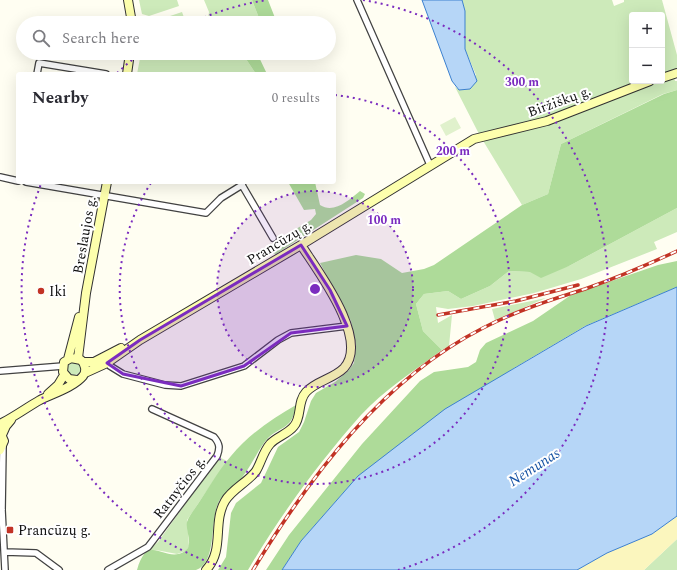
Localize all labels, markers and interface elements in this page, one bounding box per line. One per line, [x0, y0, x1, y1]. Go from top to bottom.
map controls [629, 12, 665, 84]
button: + [629, 12, 665, 48]
search box [16, 16, 336, 60]
icon: search [30, 27, 52, 49]
text: Search here [62, 27, 140, 50]
button: − [629, 48, 665, 84]
text: 300 m [505, 73, 539, 92]
street label: Biržiškų g. [525, 80, 594, 123]
text: Nearby [32, 85, 88, 111]
text: 0 results [272, 88, 320, 108]
text: 200 m [436, 142, 470, 161]
street label: Breslaujos g. [67, 195, 102, 276]
text: 100 m [367, 211, 401, 230]
street label: Prancūzų g. [243, 215, 316, 270]
place label: Iki [49, 281, 66, 302]
centre of rings [308, 282, 322, 296]
marker: Iki [36, 286, 46, 296]
water label: Nemunas [504, 442, 565, 493]
street label: Ratnyčios g. [148, 451, 211, 523]
place label: Prancūzų g. [18, 520, 91, 541]
marker: Prancūzų g. [5, 525, 15, 535]

